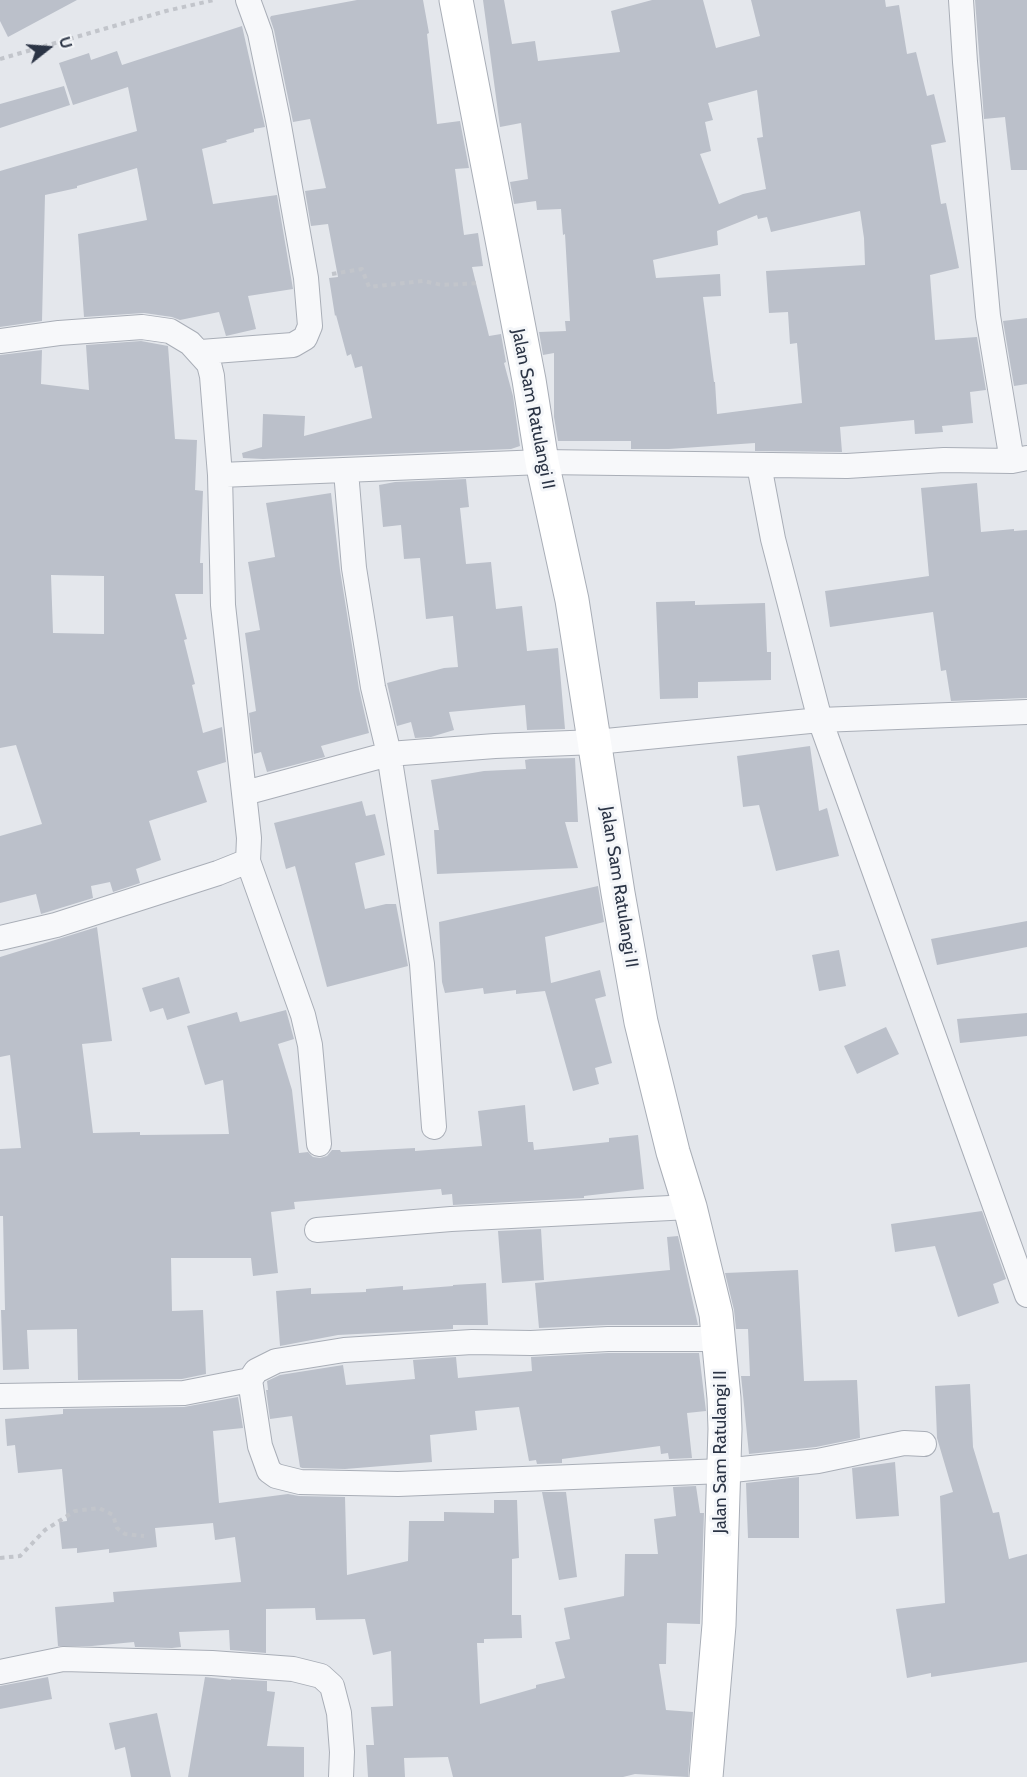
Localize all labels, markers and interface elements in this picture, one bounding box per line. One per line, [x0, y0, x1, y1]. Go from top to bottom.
north arrow [18, 18, 78, 78]
text: U [55, 34, 76, 51]
street label: Jalan Sam Ratulangi II [507, 327, 559, 491]
street label: Jalan Sam Ratulangi II [596, 805, 642, 969]
street label: Jalan Sam Ratulangi II [710, 1370, 732, 1534]

